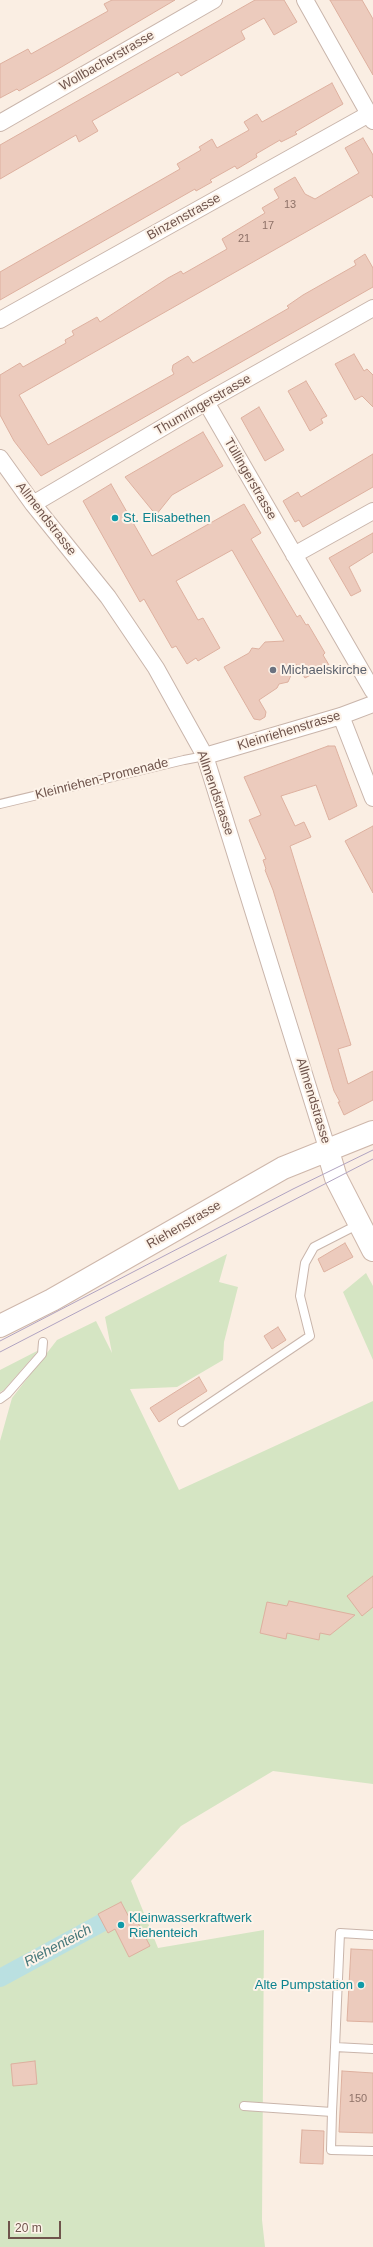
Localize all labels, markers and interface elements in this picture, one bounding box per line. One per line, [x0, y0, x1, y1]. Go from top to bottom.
street label: Wollbacherstrasse [57, 28, 157, 94]
street label: Binzenstrasse [145, 190, 223, 244]
house number: 13 [284, 198, 296, 212]
house number: 17 [262, 219, 274, 233]
house number: 21 [238, 232, 250, 246]
street label: Thumringerstrasse [152, 371, 254, 439]
street label: Tüllingerstrasse [220, 435, 280, 523]
street label: Allmendstrasse [12, 479, 80, 559]
place label: St. Elisabethen [123, 510, 210, 526]
marker: St. Elisabethen [110, 513, 120, 523]
place label: Michaelskirche [281, 662, 367, 678]
marker: Michaelskirche [268, 665, 278, 675]
street label: Kleinriehenstrasse [236, 708, 342, 754]
street label: Allmendstrasse [193, 748, 237, 838]
street label: Kleinriehen-Promenade [34, 755, 170, 803]
street label: Allmendstrasse [293, 1056, 333, 1146]
street label: Riehenstrasse [144, 1197, 224, 1253]
place label: Kleinwasserkraftwerk Riehenteich [129, 1910, 252, 1941]
marker: Kleinwasserkraftwerk Riehenteich [116, 1920, 126, 1930]
water label: Riehenteich [21, 1921, 95, 1971]
place label: Alte Pumpstation [255, 1977, 353, 1993]
marker: Alte Pumpstation [356, 1980, 366, 1990]
house number: 150 [349, 2092, 367, 2106]
scale bar [10, 2213, 63, 2239]
text: 20 m [15, 2221, 42, 2235]

